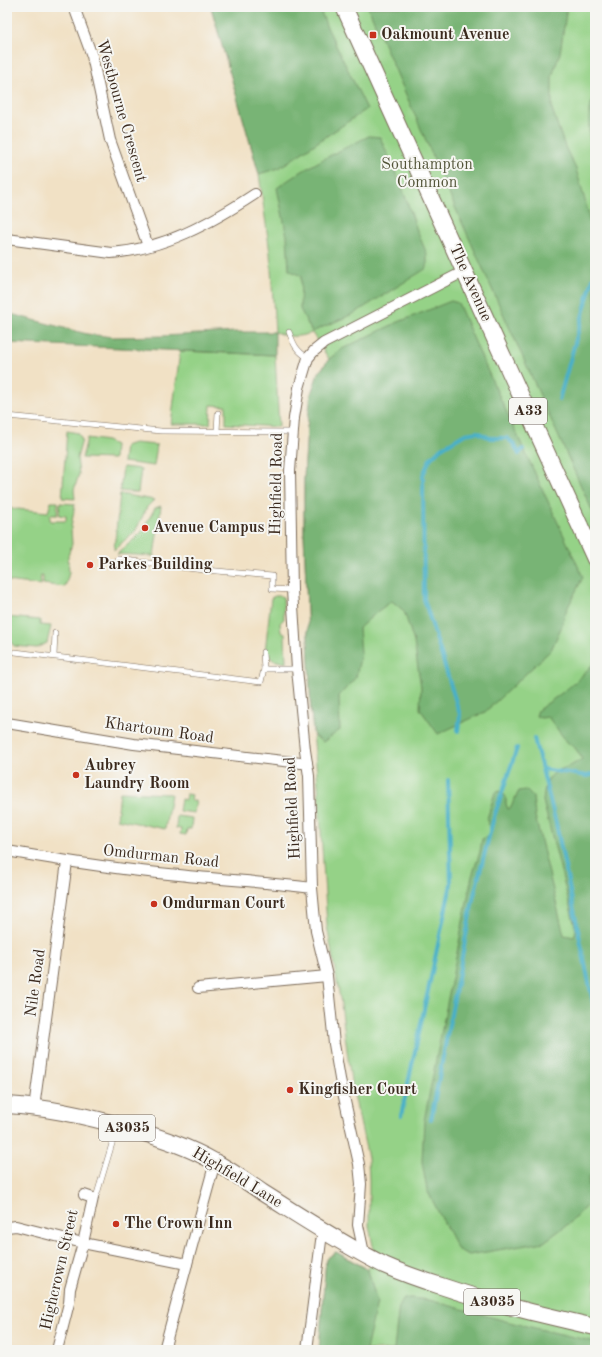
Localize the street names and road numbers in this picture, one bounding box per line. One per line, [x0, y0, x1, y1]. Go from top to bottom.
street label: Westbourne Crescent [93, 38, 149, 184]
street label: The Avenue [446, 242, 494, 324]
road number: A33 [509, 398, 547, 424]
street label: Highfield Road [268, 432, 286, 536]
street label: Khartoum Road [103, 715, 215, 747]
street label: Highfield Road [282, 756, 304, 860]
street label: Omdurman Road [102, 843, 220, 871]
street label: Nile Road [23, 948, 49, 1018]
road number: A3035 [99, 1115, 155, 1141]
street label: Highfield Lane [189, 1145, 285, 1211]
street label: Highcrown Street [38, 1208, 82, 1332]
road number: A3035 [464, 1289, 520, 1315]

